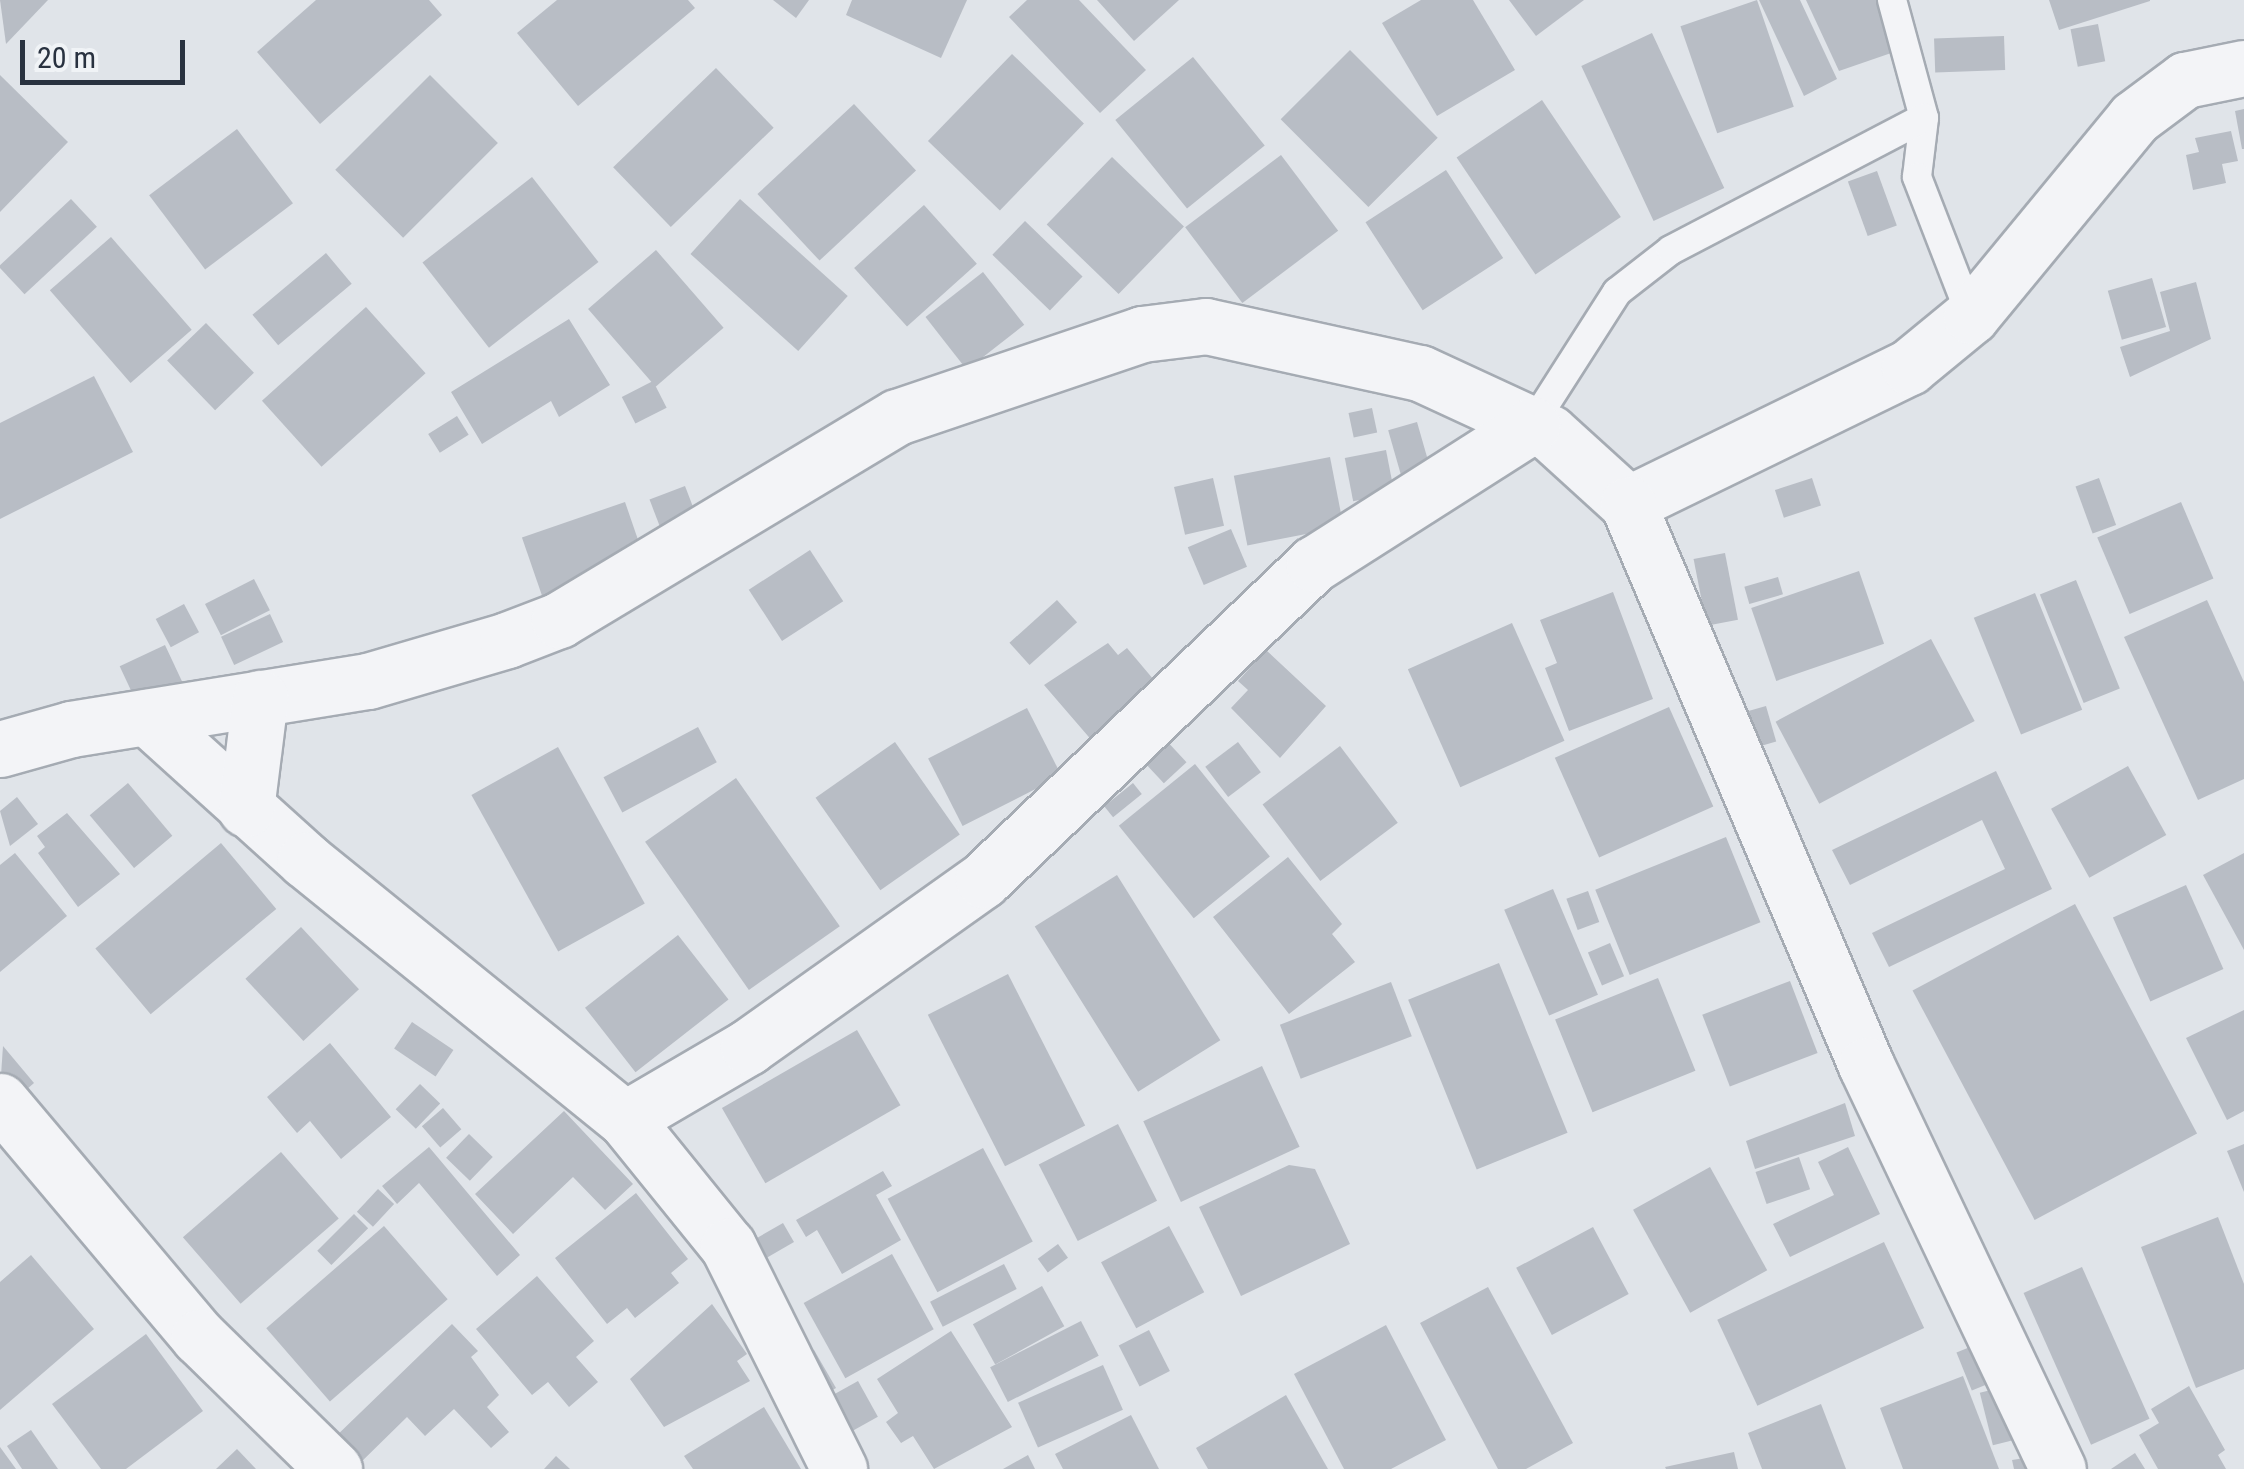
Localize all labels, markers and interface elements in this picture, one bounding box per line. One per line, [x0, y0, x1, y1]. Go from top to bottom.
scale bar [25, 20, 190, 82]
text: 20 m [37, 40, 96, 75]

